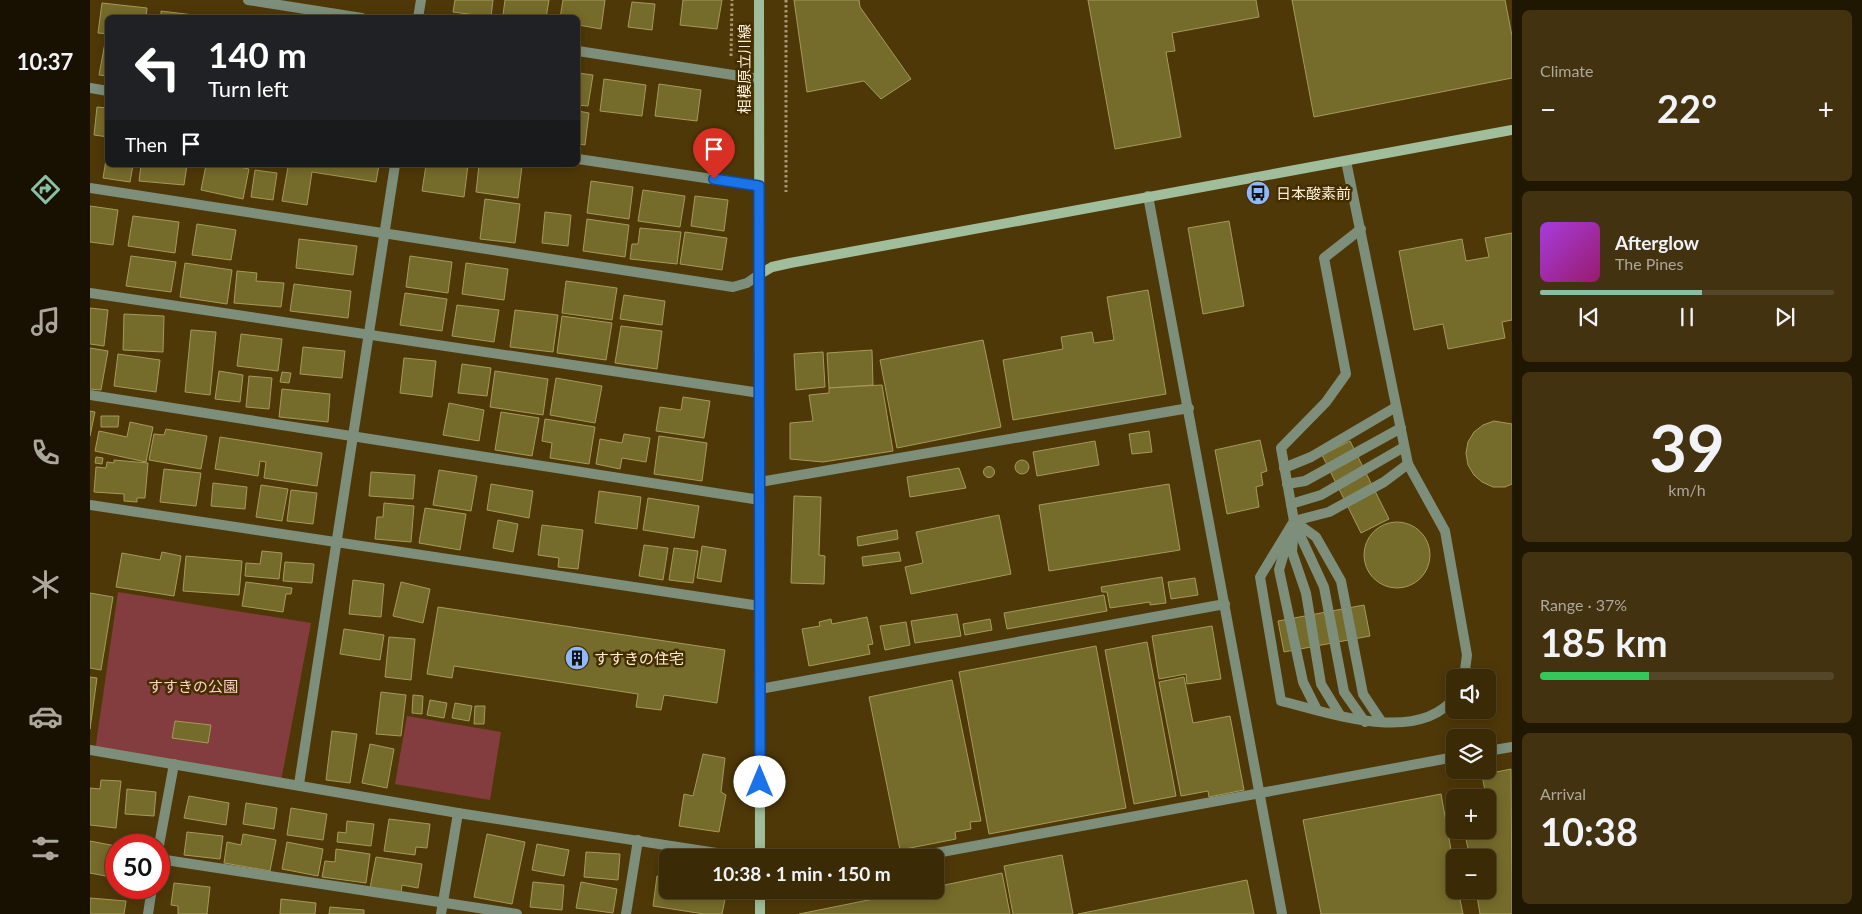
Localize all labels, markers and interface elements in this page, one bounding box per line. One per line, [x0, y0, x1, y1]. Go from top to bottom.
street label: 相模原立川線 [735, 24, 753, 114]
text: 140 m [208, 33, 307, 75]
icon: left [125, 35, 190, 100]
text: 10:37 [17, 48, 73, 75]
text: Climate [1540, 61, 1593, 80]
text: Turn left [208, 75, 289, 102]
text: 22° [1657, 85, 1717, 131]
text: − [1540, 92, 1556, 126]
text: + [1818, 92, 1834, 126]
pin [693, 128, 735, 179]
icon: arrive [177, 130, 205, 158]
text: Then [125, 133, 167, 156]
icon: arrive [700, 135, 728, 163]
icon: directions [28, 172, 63, 207]
bus stop icon: 日本酸素前 [1245, 180, 1271, 206]
place label: 日本酸素前 [1276, 184, 1351, 202]
text: Afterglow [1615, 231, 1699, 254]
text: The Pines [1615, 254, 1684, 273]
icon: previous [1575, 303, 1603, 331]
icon: pause [1673, 303, 1701, 331]
icon: next [1771, 303, 1799, 331]
icon: music [28, 304, 63, 339]
text: 39 [1649, 408, 1725, 486]
icon: phone [28, 435, 63, 470]
text: km/h [1668, 480, 1706, 499]
icon: climate [28, 567, 63, 602]
text: Range · 37% [1540, 595, 1627, 614]
text: 185 km [1540, 619, 1668, 665]
building icon: すすきの住宅 [564, 645, 590, 671]
place label: すすきの住宅 [594, 649, 684, 667]
map controls [1446, 669, 1496, 899]
button: sound [1446, 669, 1496, 719]
park label: すすきの公園 [148, 677, 238, 695]
icon: car [28, 699, 63, 734]
button: layers [1446, 729, 1496, 779]
position arrow [733, 755, 785, 807]
text: Arrival [1540, 784, 1586, 803]
button: + [1446, 789, 1496, 839]
text: 10:38 [1540, 808, 1638, 854]
icon: filters [28, 831, 63, 866]
speed limit sign: 50 [105, 834, 170, 899]
button: − [1446, 849, 1496, 899]
text: 10:38 · 1 min · 150 m [712, 862, 891, 885]

